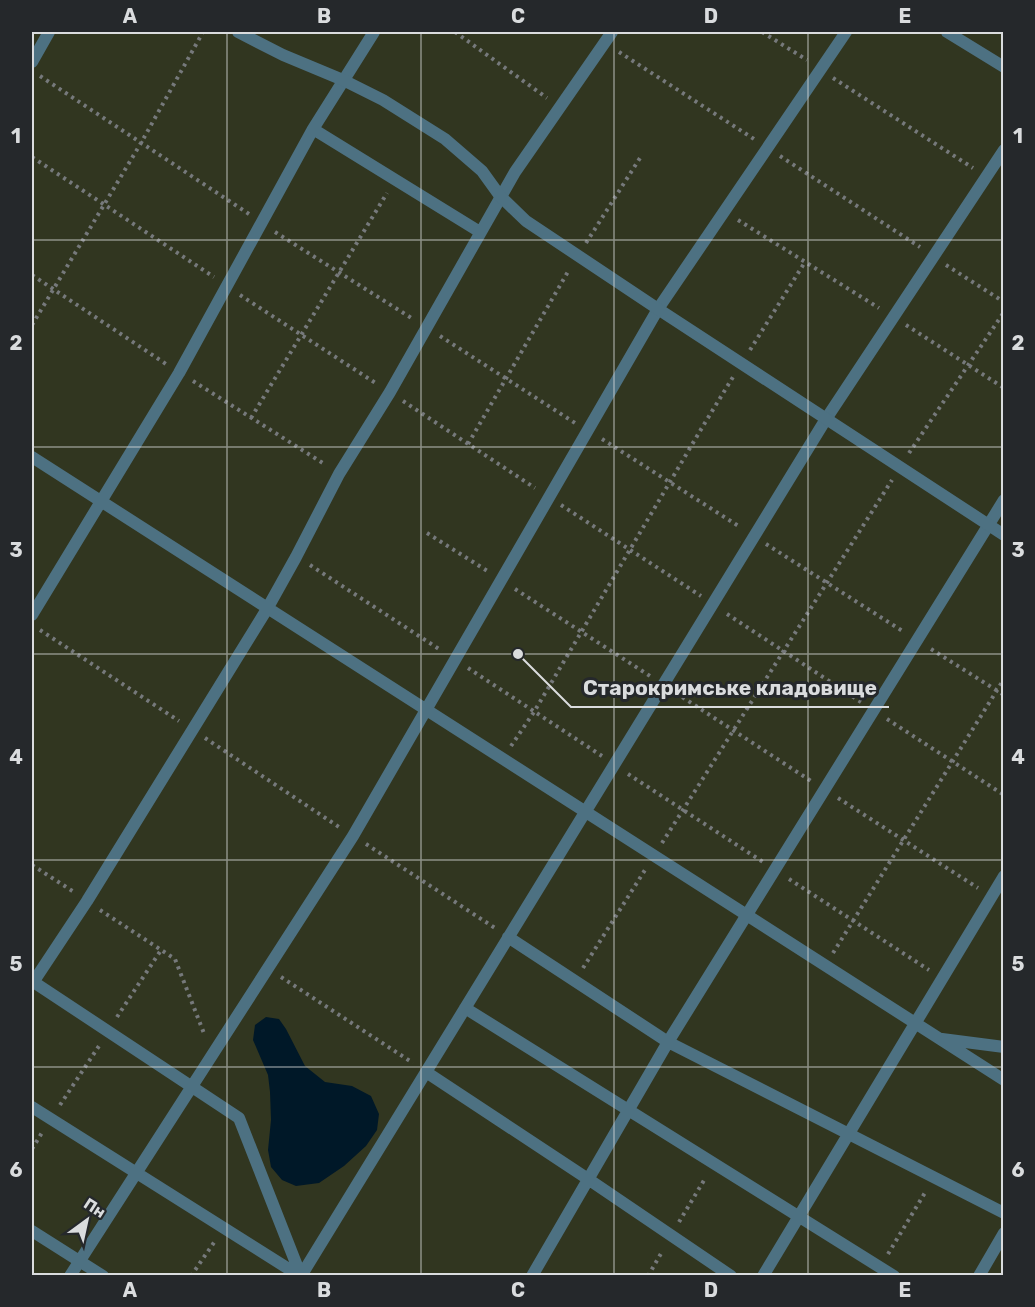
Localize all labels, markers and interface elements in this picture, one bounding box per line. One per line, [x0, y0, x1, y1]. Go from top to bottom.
text: A [123, 4, 138, 28]
text: B [317, 4, 331, 28]
text: C [511, 4, 525, 28]
text: D [704, 4, 718, 28]
text: E [899, 4, 911, 28]
text: 1 [11, 124, 21, 148]
text: 1 [1013, 124, 1023, 148]
text: 2 [10, 331, 23, 355]
text: 2 [1012, 331, 1025, 355]
text: 3 [9, 538, 23, 562]
text: 3 [1011, 538, 1025, 562]
callout: Старокримське кладовище [571, 668, 889, 707]
text: Старокримське кладовище [583, 675, 877, 700]
text: 4 [9, 745, 23, 769]
text: 4 [1011, 745, 1025, 769]
text: 5 [10, 952, 23, 976]
text: 5 [1012, 952, 1025, 976]
text: 6 [9, 1158, 23, 1182]
text: 6 [1011, 1158, 1025, 1182]
north arrow [57, 1190, 117, 1250]
text: Пн [80, 1194, 109, 1222]
text: A [123, 1278, 138, 1302]
text: B [317, 1278, 331, 1302]
text: C [511, 1278, 525, 1302]
text: D [704, 1278, 718, 1302]
text: E [899, 1278, 911, 1302]

